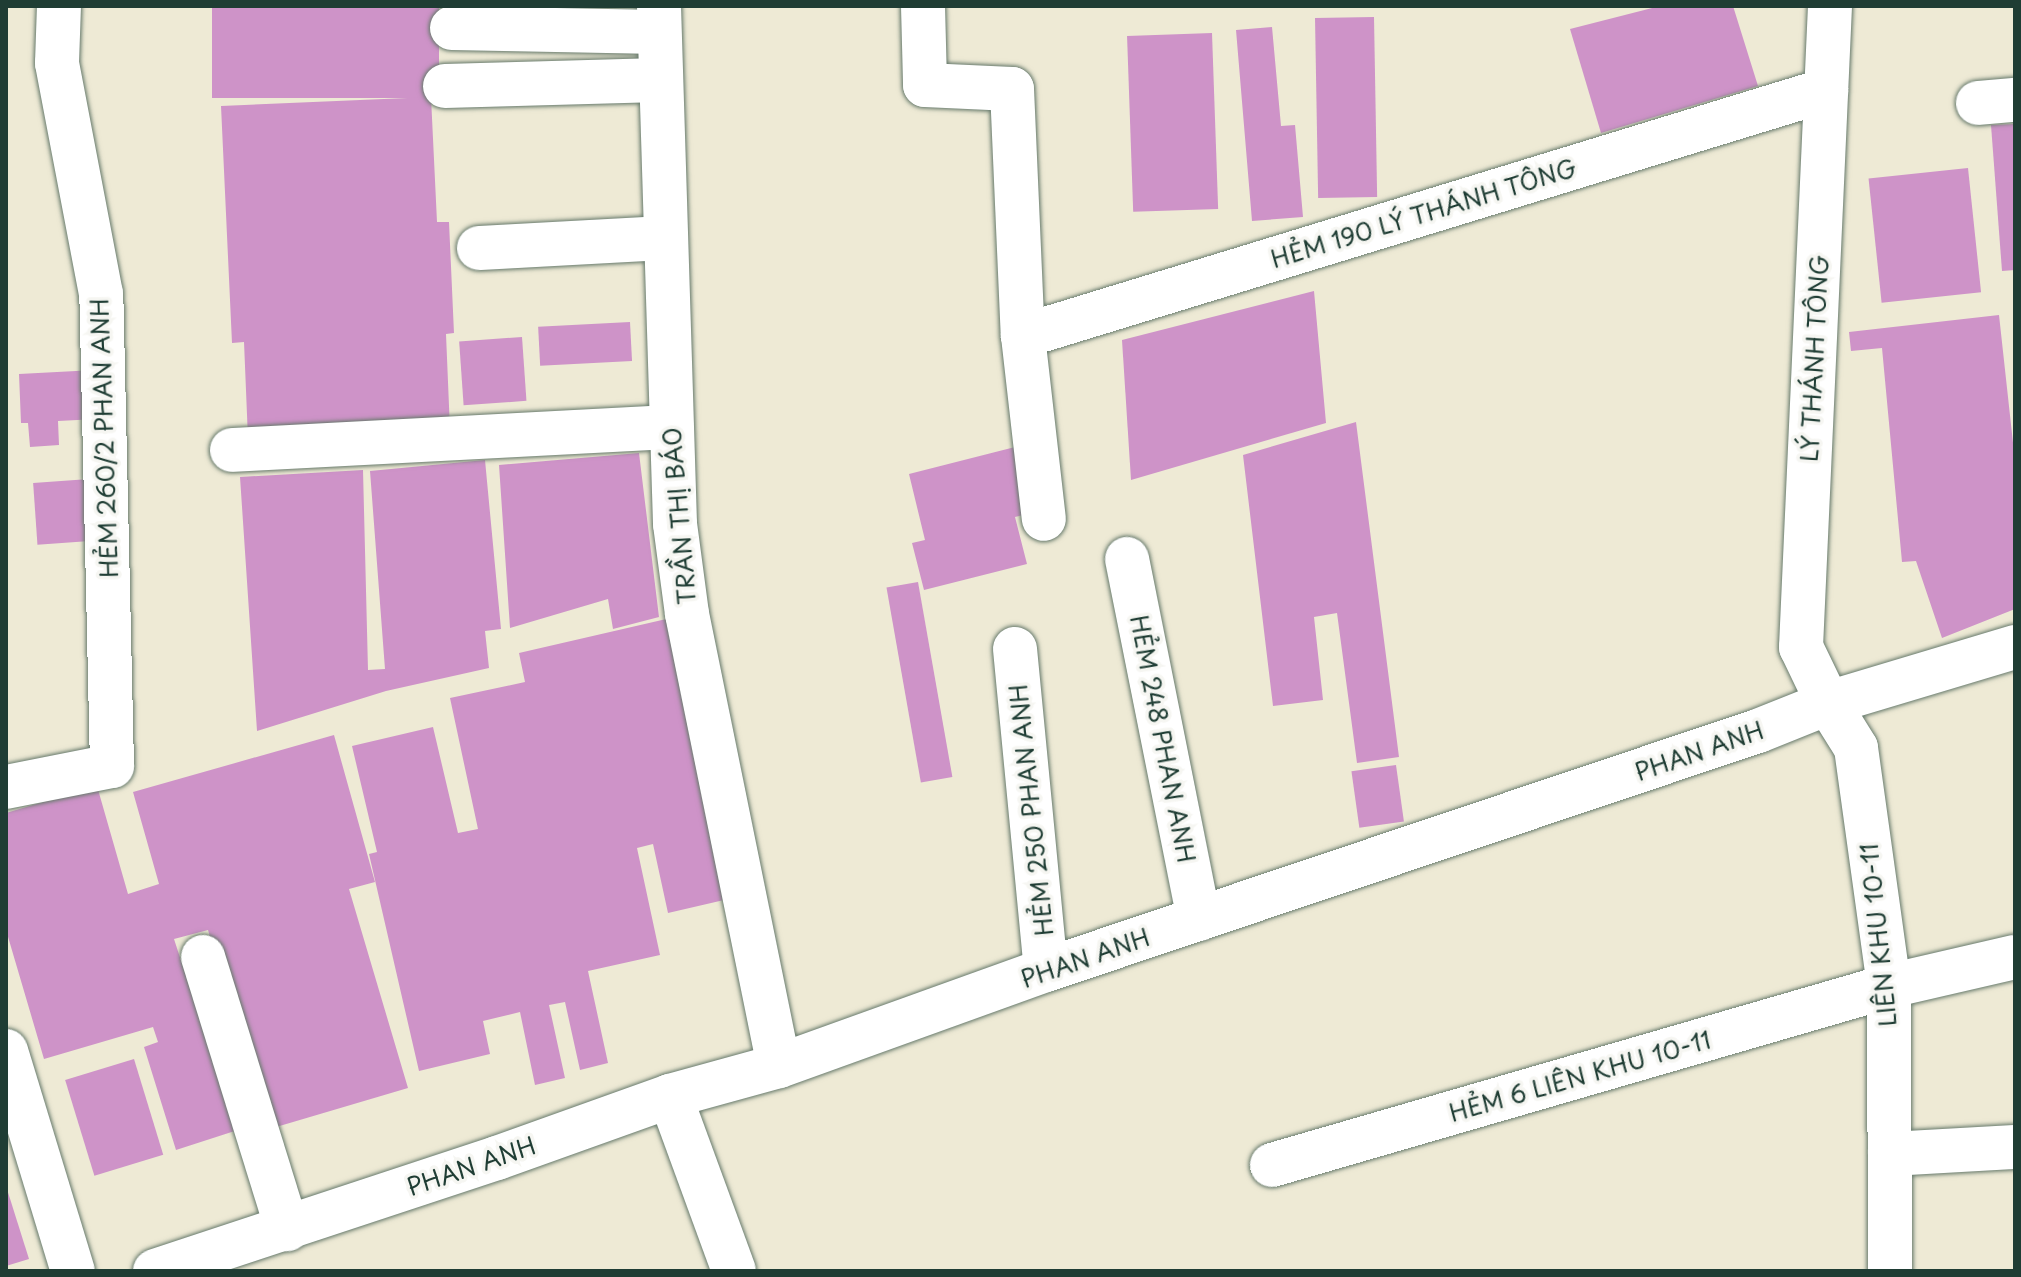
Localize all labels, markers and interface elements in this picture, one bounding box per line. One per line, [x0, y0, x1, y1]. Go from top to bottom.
street label: HẺM 190 LÝ THÁNH TÔNG [1266, 152, 1582, 274]
street label: LÝ THÁNH TÔNG [1794, 253, 1834, 463]
street label: HẺM 260/2 PHAN ANH [85, 296, 123, 580]
street label: TRẦN THỊ BÁO [657, 425, 701, 607]
street label: HẺM 248 PHAN ANH [1125, 611, 1201, 867]
street label: HẺM 250 PHAN ANH [1003, 681, 1059, 939]
street label: PHAN ANH [1631, 715, 1767, 787]
street label: LIÊN KHU 10-11 [1854, 842, 1902, 1028]
street label: PHAN ANH [1017, 922, 1153, 994]
street label: HẺM 6 LIÊN KHU 10-11 [1445, 1025, 1715, 1127]
street label: PHAN ANH [403, 1130, 539, 1202]

